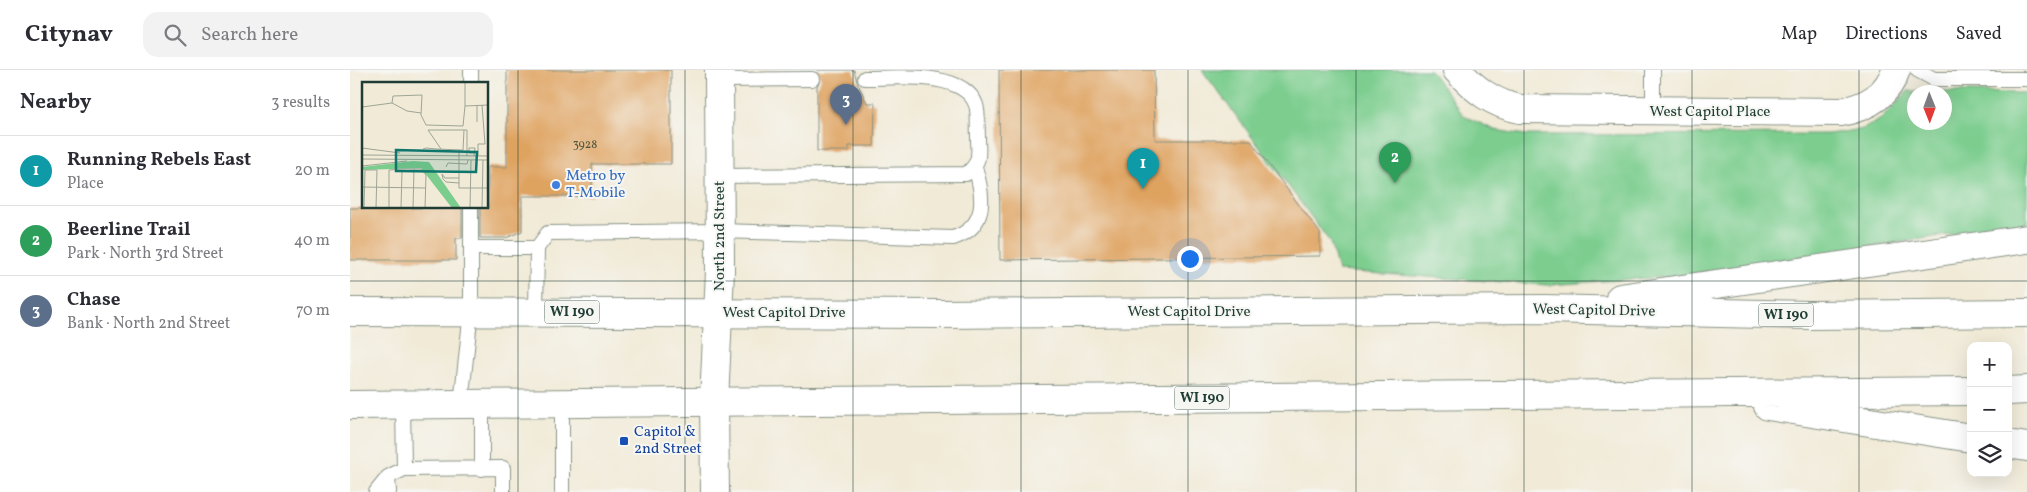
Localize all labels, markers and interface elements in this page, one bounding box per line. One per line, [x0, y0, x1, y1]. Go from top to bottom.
search box [143, 12, 493, 57]
text: Citynav [25, 18, 113, 52]
icon: search [161, 21, 189, 49]
text: Search here [201, 22, 298, 48]
text: Map [1781, 22, 1817, 47]
text: Directions [1845, 22, 1928, 47]
text: Saved [1956, 22, 2002, 47]
inset map [362, 82, 489, 209]
pin: 3 [830, 84, 862, 125]
north arrow [1907, 85, 1952, 130]
text: Nearby [20, 88, 91, 117]
text: 3 results [271, 92, 330, 114]
street label: West Capitol Place [1650, 102, 1770, 123]
house number: 3928 [573, 137, 597, 153]
pin: 2 [1379, 142, 1411, 183]
text: Running Rebels East [67, 147, 251, 173]
pin: 1 [1127, 148, 1159, 189]
text: 1 [33, 160, 39, 182]
text: 20 m [295, 160, 330, 182]
place label: Metro by T-Mobile [566, 166, 625, 204]
text: Place [67, 173, 104, 195]
marker: Metro by T-Mobile [550, 179, 562, 191]
street label: North 2nd Street [710, 181, 731, 291]
text: Beerline Trail [67, 217, 191, 243]
text: 2 [32, 230, 40, 252]
text: 40 m [294, 230, 330, 252]
text: Park · North 3rd Street [67, 243, 224, 265]
your location [1177, 246, 1203, 272]
text: Chase [67, 287, 120, 313]
street label: West Capitol Drive [1532, 299, 1656, 323]
text: 3 [32, 300, 40, 322]
text: 70 m [296, 300, 330, 322]
road number: WI 190 [544, 300, 600, 323]
street label: West Capitol Drive [1127, 302, 1251, 323]
street label: West Capitol Drive [722, 303, 846, 324]
road number: WI 190 [1758, 304, 1814, 326]
text: Bank · North 2nd Street [67, 313, 231, 335]
map controls [1967, 342, 2012, 477]
button: + [1967, 342, 2012, 387]
road number: WI 190 [1174, 386, 1230, 409]
button: − [1967, 387, 2012, 432]
place label: Capitol & 2nd Street [634, 422, 702, 460]
button: layers [1967, 432, 2012, 477]
marker: Capitol & 2nd Street [618, 435, 630, 447]

